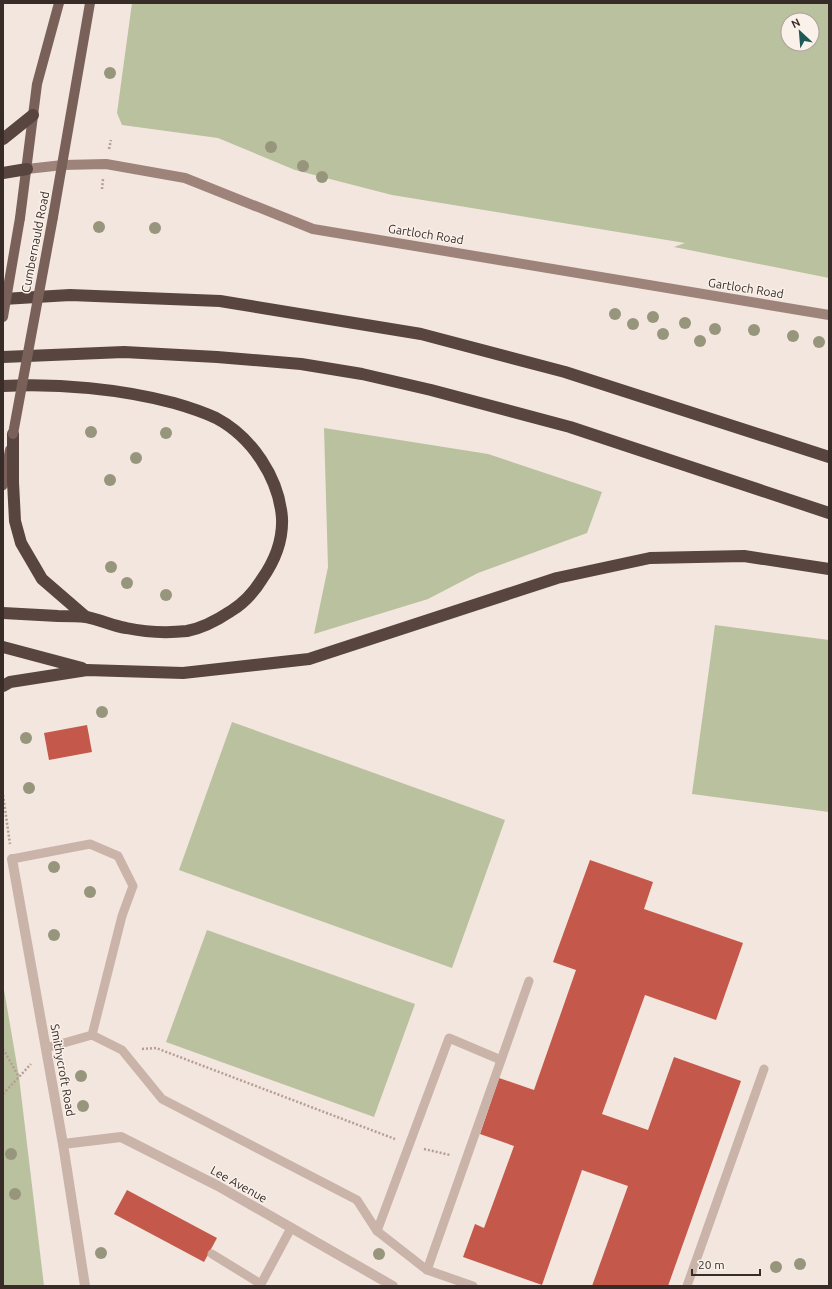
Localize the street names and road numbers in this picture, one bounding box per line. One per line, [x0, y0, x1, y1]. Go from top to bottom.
street label: Cumbernauld Road [19, 190, 51, 294]
street label: Gartloch Road [387, 222, 465, 246]
street label: Gartloch Road [707, 276, 785, 300]
street label: Smithycroft Road [48, 1023, 78, 1117]
street label: Lee Avenue [208, 1163, 270, 1205]

